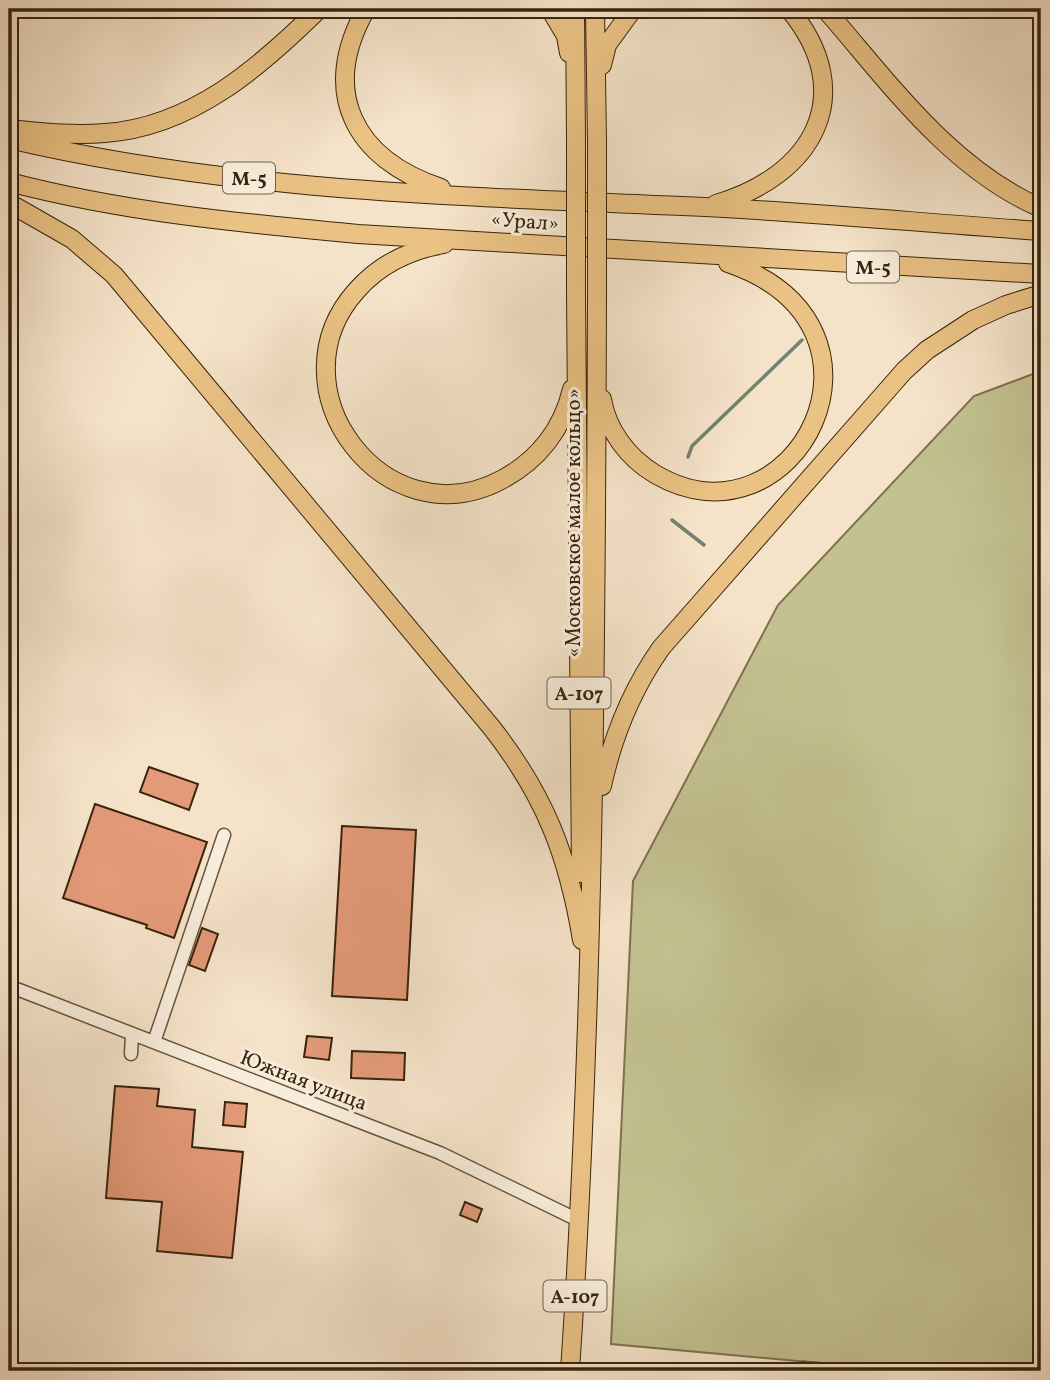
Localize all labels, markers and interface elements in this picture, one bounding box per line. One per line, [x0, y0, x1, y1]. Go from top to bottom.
road number: М-5 [223, 162, 275, 194]
street label: «Урал» [490, 206, 560, 239]
road number: М-5 [847, 252, 899, 282]
street label: «Московское малое кольцо» [560, 388, 589, 658]
road number: А-107 [548, 678, 610, 708]
street label: Южная улица [236, 1044, 371, 1119]
road number: А-107 [544, 1280, 606, 1312]

